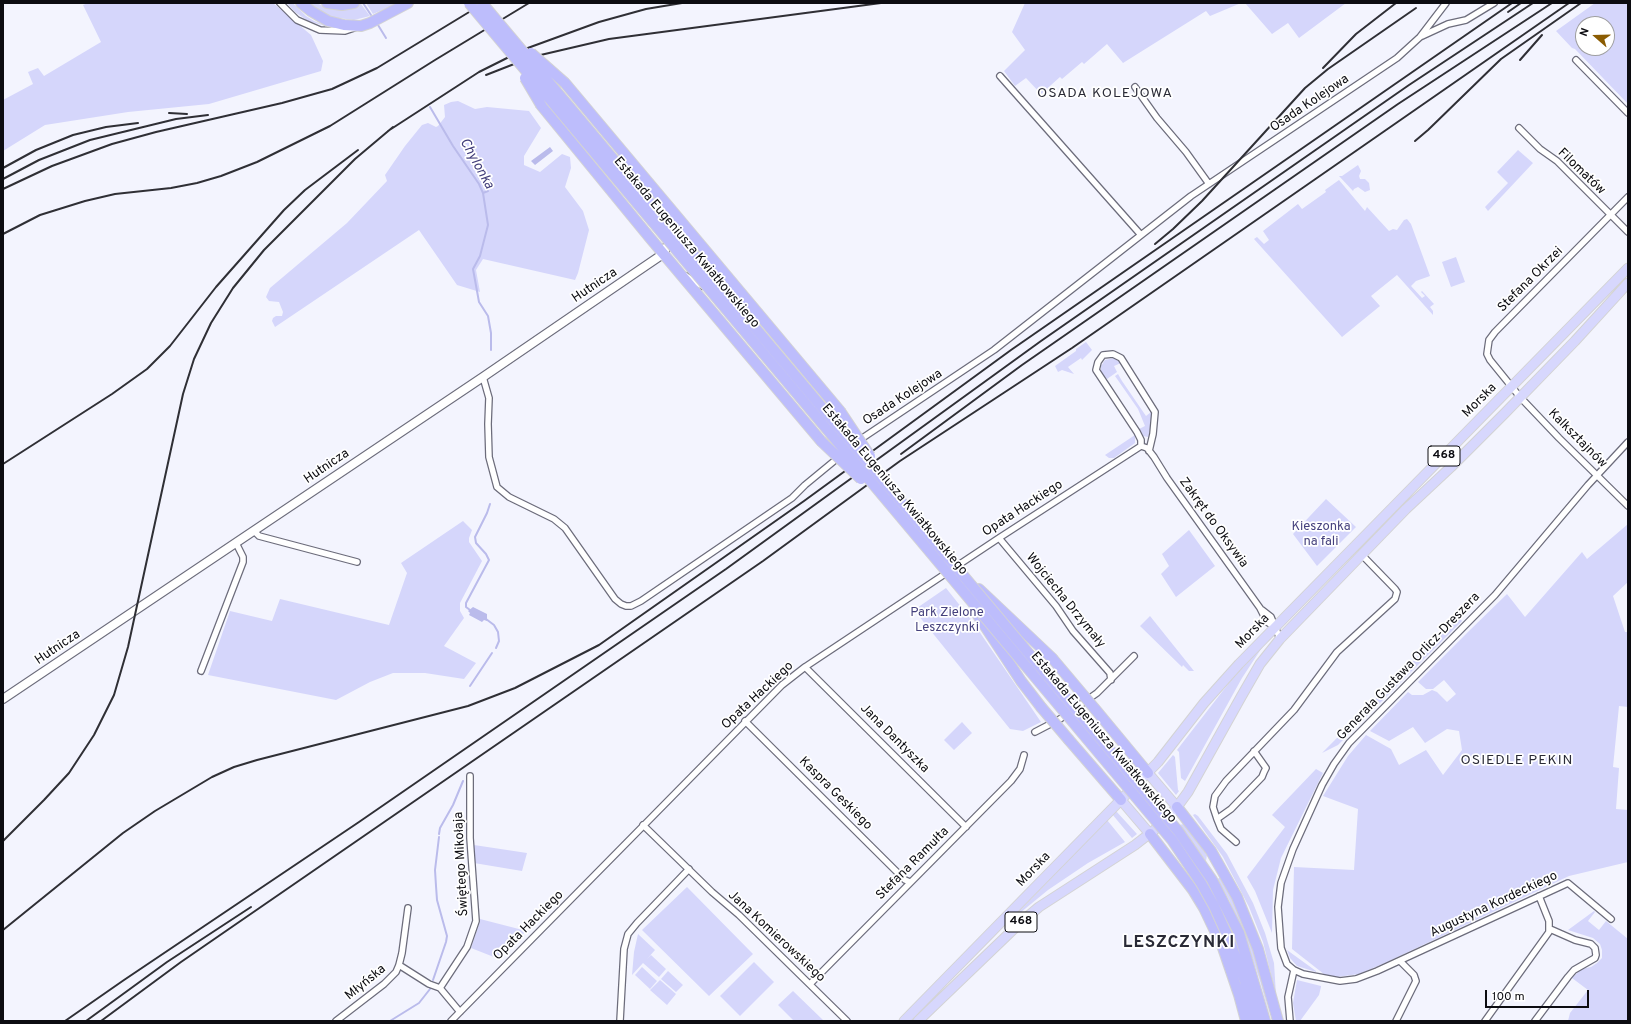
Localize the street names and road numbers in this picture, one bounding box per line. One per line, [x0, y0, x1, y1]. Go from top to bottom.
street label: Osada Kolejowa [1268, 72, 1352, 136]
street label: Filomatów [1554, 145, 1608, 199]
street label: Estakada Eugeniusza Kwiatkowskiego [610, 154, 762, 332]
street label: Stefana Okrzei [1495, 244, 1567, 316]
street label: Hutnicza [569, 265, 621, 307]
street label: Osada Kolejowa [860, 366, 946, 430]
street label: Morska [1460, 381, 1500, 421]
street label: Estakada Eugeniusza Kwiatkowskiego [818, 401, 970, 579]
street label: Kalksztajnów [1544, 406, 1610, 472]
street label: Hutnicza [301, 446, 353, 488]
road number: 468 [1428, 446, 1460, 466]
street label: Zakręt do Oksywia [1175, 475, 1251, 571]
street label: Opata Hackiego [980, 477, 1066, 541]
street label: Wojciecha Drzymały [1022, 550, 1108, 652]
street label: Generała Gustawa Orlicz-Dreszera [1334, 590, 1484, 744]
street label: Morska [1233, 611, 1273, 653]
street label: Hutnicza [32, 627, 84, 669]
street label: Estakada Eugeniusza Kwiatkowskiego [1027, 649, 1179, 827]
street label: Opata Hackiego [719, 659, 797, 733]
street label: Jana Dantyszka [856, 701, 932, 777]
street label: Kaspra Geskiego [795, 754, 875, 834]
street label: Świętego Mikołaja [451, 811, 473, 917]
street label: Stefana Ramułta [873, 824, 953, 904]
street label: Morska [1014, 849, 1054, 891]
street label: Augustyna Kordeckiego [1428, 869, 1560, 941]
street label: Opata Hackiego [491, 888, 567, 964]
street label: Jana Komierowskiego [724, 888, 828, 986]
road number: 468 [1005, 912, 1037, 932]
street label: Młyńska [343, 962, 389, 1004]

